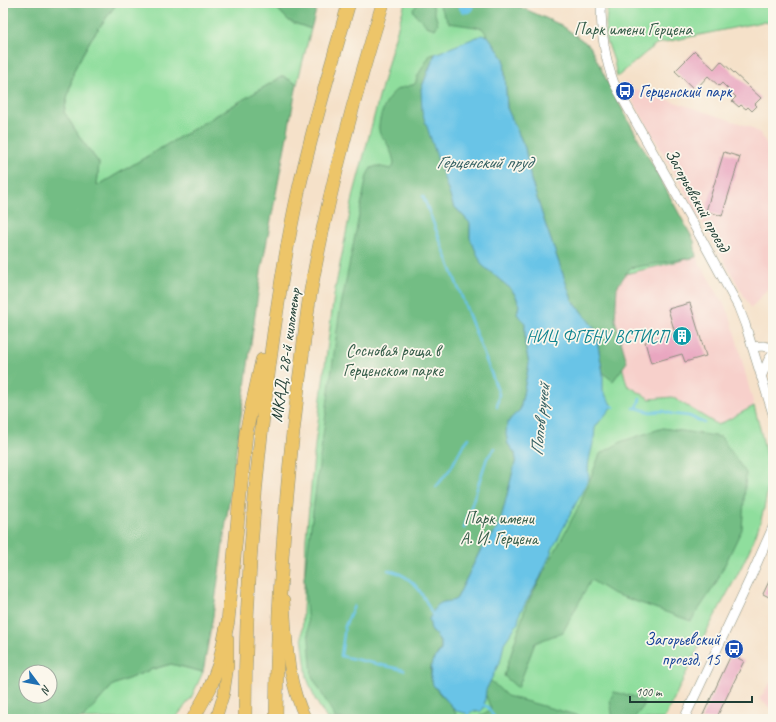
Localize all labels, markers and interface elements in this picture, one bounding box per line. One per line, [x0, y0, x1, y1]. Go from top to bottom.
park label: Парк имени Герцена [574, 19, 694, 40]
bus stop icon: Герценский парк [614, 80, 636, 102]
place label: Герценский парк [639, 81, 733, 102]
street label: Загорьевский проезд [661, 145, 736, 257]
water label: Герценский пруд [436, 151, 536, 173]
street label: МКАД, 28-й километр [266, 285, 305, 423]
building icon: НИЦ ФГБНУ ВСТИСП [671, 325, 693, 347]
place label: НИЦ ФГБНУ ВСТИСП [526, 326, 671, 347]
park label: Сосновая роща в Герценском парке [343, 340, 444, 381]
water label: Попов ручей [525, 380, 555, 457]
park label: Парк имени А. И. Герцена [460, 508, 540, 549]
place label: Загорьевский проезд, 15 [645, 629, 721, 670]
bus stop icon: Загорьевский проезд, 15 [723, 638, 745, 660]
north arrow [18, 664, 58, 704]
scale bar [630, 678, 752, 704]
text: N [38, 683, 54, 698]
text: 100 m [636, 684, 663, 700]

